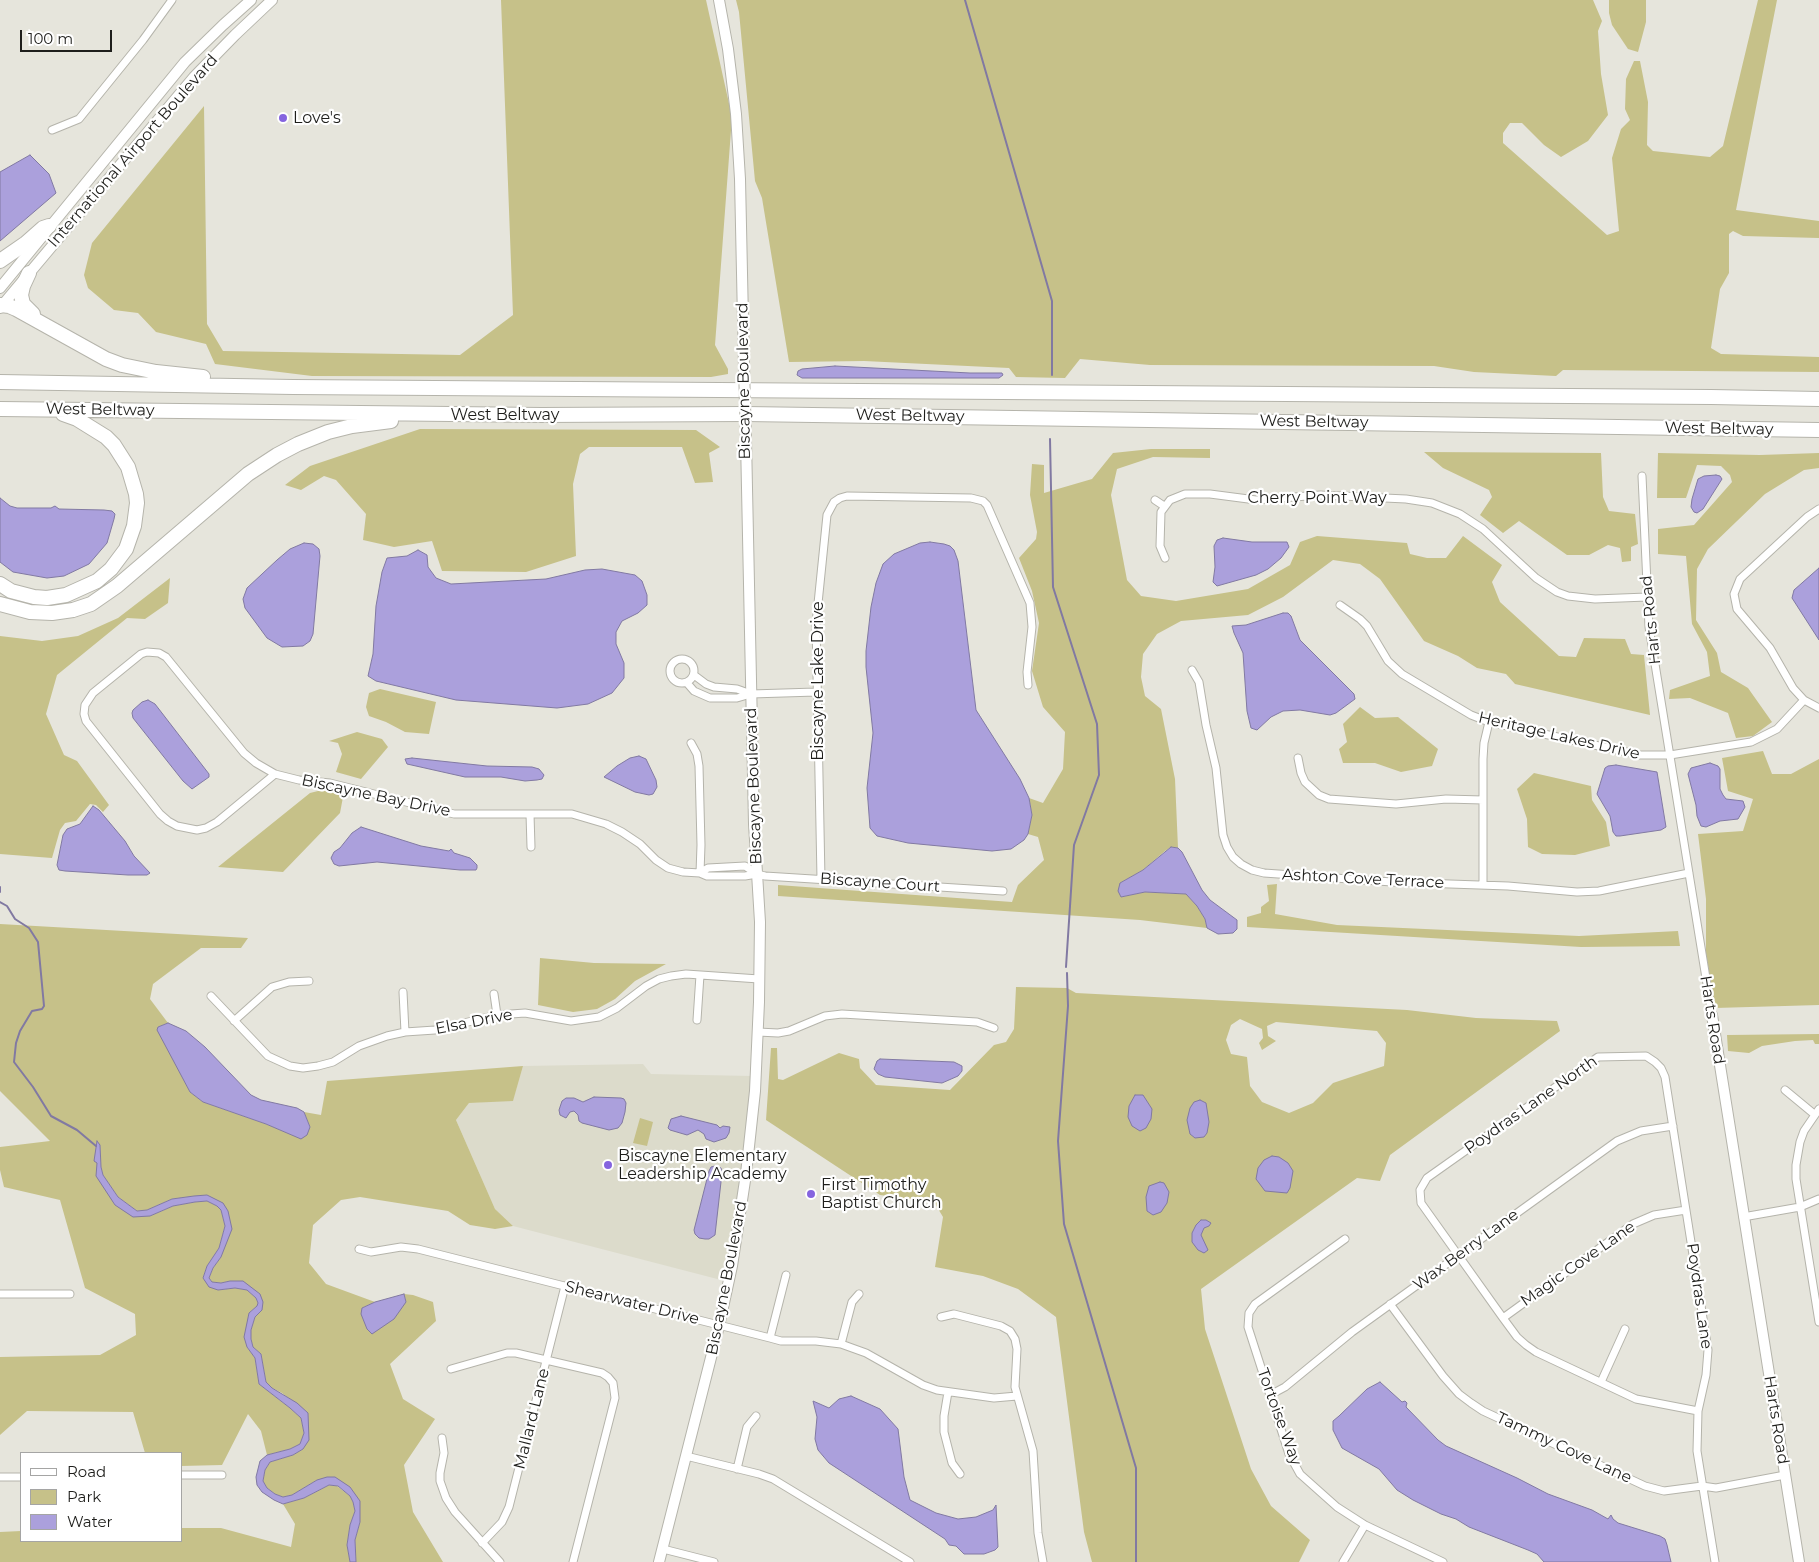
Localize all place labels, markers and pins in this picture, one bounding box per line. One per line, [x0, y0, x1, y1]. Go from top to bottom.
place label: Love's [293, 108, 341, 128]
marker: Love's [277, 112, 289, 124]
place label: Biscayne Elementary Leadership Academy [618, 1146, 787, 1184]
marker: Biscayne Elementary Leadership Academy [602, 1159, 614, 1171]
place label: First Timothy Baptist Church [821, 1175, 941, 1213]
marker: First Timothy Baptist Church [805, 1188, 817, 1200]

